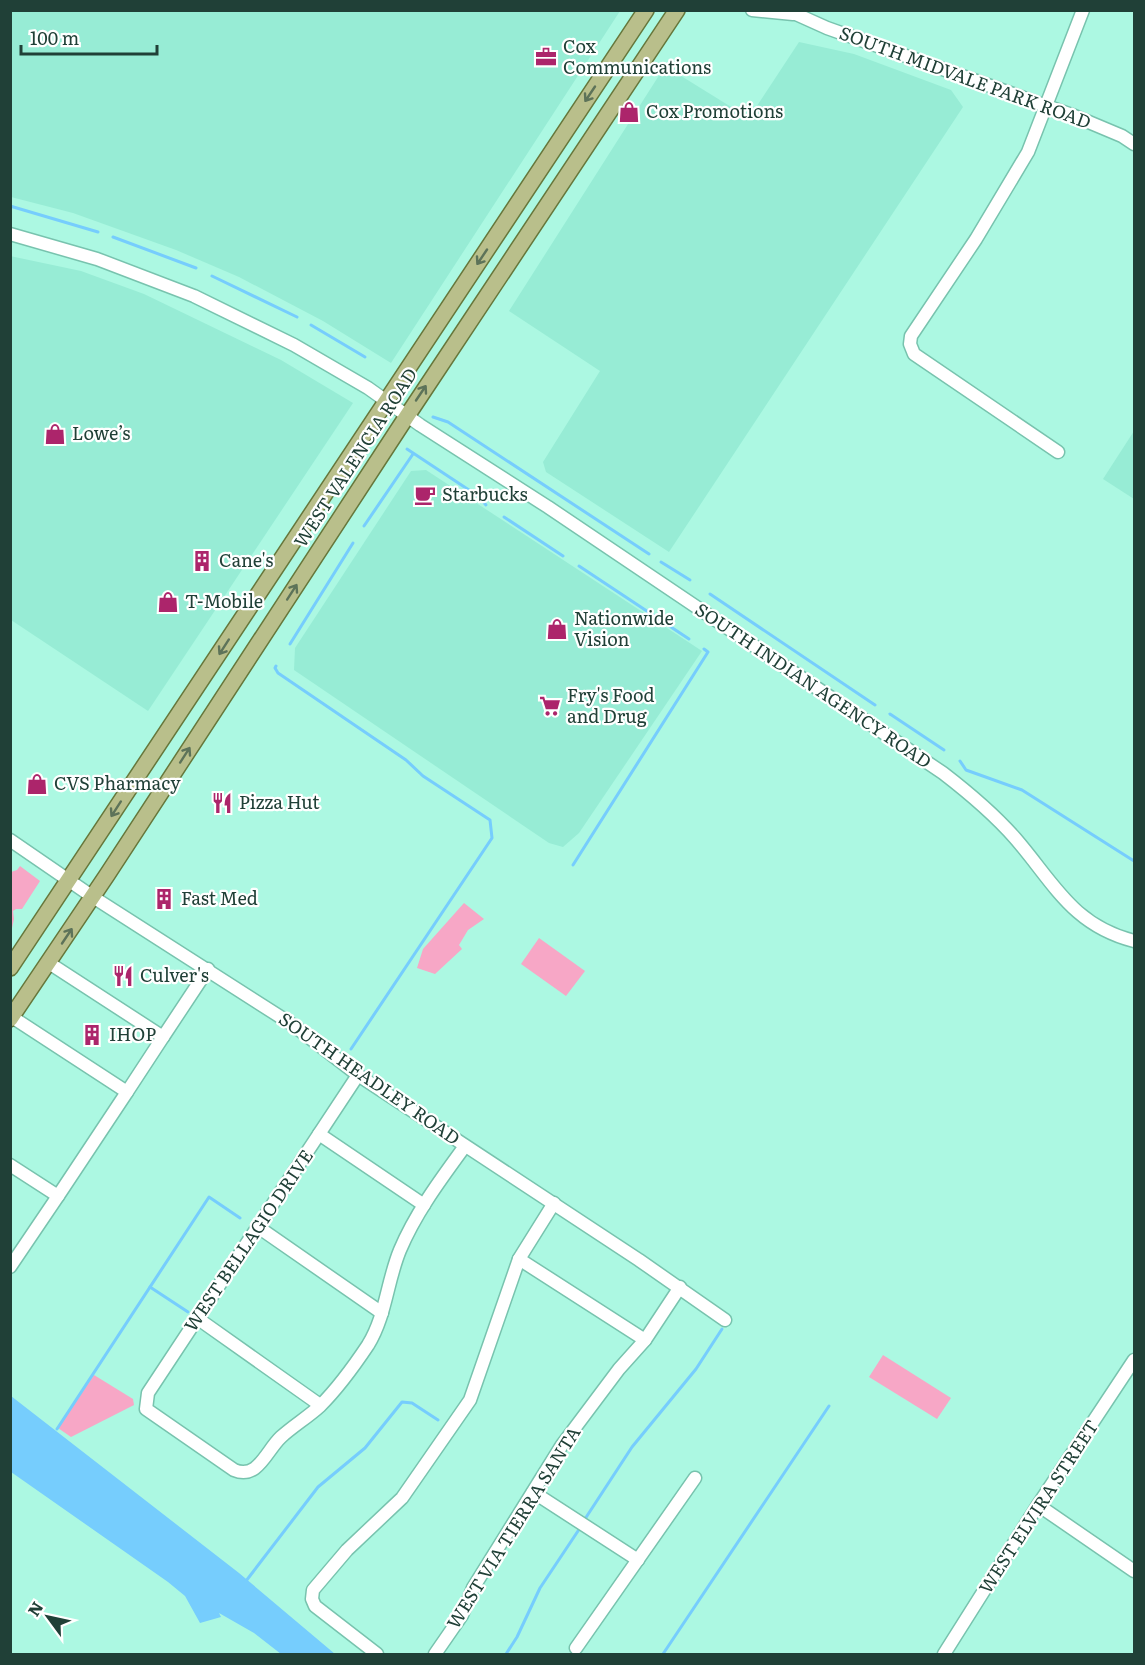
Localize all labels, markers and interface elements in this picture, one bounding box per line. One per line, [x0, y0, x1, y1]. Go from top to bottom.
scale bar [21, 18, 158, 56]
street label: SOUTH MIDVALE PARK ROAD [836, 18, 1095, 135]
text: 100 m [30, 24, 79, 51]
place label: Cox Communications [563, 32, 711, 80]
office icon: Cox Communications [534, 45, 558, 69]
one-way arrow [584, 85, 596, 102]
place label: Cox Promotions [646, 97, 783, 124]
shop icon: Cox Promotions [617, 100, 641, 124]
one-way arrow [476, 248, 489, 265]
street label: WEST VALENCIA ROAD [286, 362, 423, 552]
one-way arrow [415, 385, 428, 402]
place label: Lowe’s [72, 419, 130, 446]
shop icon: Lowe’s [43, 422, 67, 446]
place label: Starbucks [442, 480, 528, 507]
cafe icon: Starbucks [413, 483, 437, 507]
place label: Cane's [219, 546, 273, 573]
building icon: Cane's [190, 549, 214, 573]
one-way arrow [286, 584, 298, 601]
place label: T-Mobile [185, 587, 263, 614]
shop icon: T-Mobile [156, 590, 180, 614]
street label: SOUTH INDIAN AGENCY ROAD [690, 595, 937, 774]
place label: Nationwide Vision [574, 604, 674, 652]
shop icon: Nationwide Vision [545, 617, 569, 641]
one-way arrow [218, 638, 230, 654]
place label: Fry's Food and Drug [567, 681, 654, 729]
supermarket icon: Fry's Food and Drug [538, 694, 562, 718]
one-way arrow [180, 747, 192, 764]
place label: CVS Pharmacy [54, 769, 181, 796]
shop icon: CVS Pharmacy [25, 772, 49, 796]
place label: Pizza Hut [239, 788, 320, 815]
restaurant icon: Pizza Hut [210, 791, 234, 815]
one-way arrow [110, 801, 122, 817]
place label: Fast Med [181, 884, 258, 911]
building icon: Fast Med [152, 887, 176, 911]
one-way arrow [61, 928, 73, 944]
place label: Culver's [140, 961, 209, 988]
restaurant icon: Culver's [111, 964, 135, 988]
street label: SOUTH HEADLEY ROAD [274, 1005, 466, 1151]
place label: IHOP [109, 1020, 156, 1047]
building icon: IHOP [80, 1023, 104, 1047]
street label: WEST BELLAGIO DRIVE [177, 1144, 319, 1337]
street label: WEST ELVIRA STREET [971, 1414, 1104, 1598]
street label: WEST VIA TIERRA SANTA [439, 1421, 586, 1634]
north arrow [18, 1587, 78, 1647]
text: N [21, 1596, 48, 1620]

